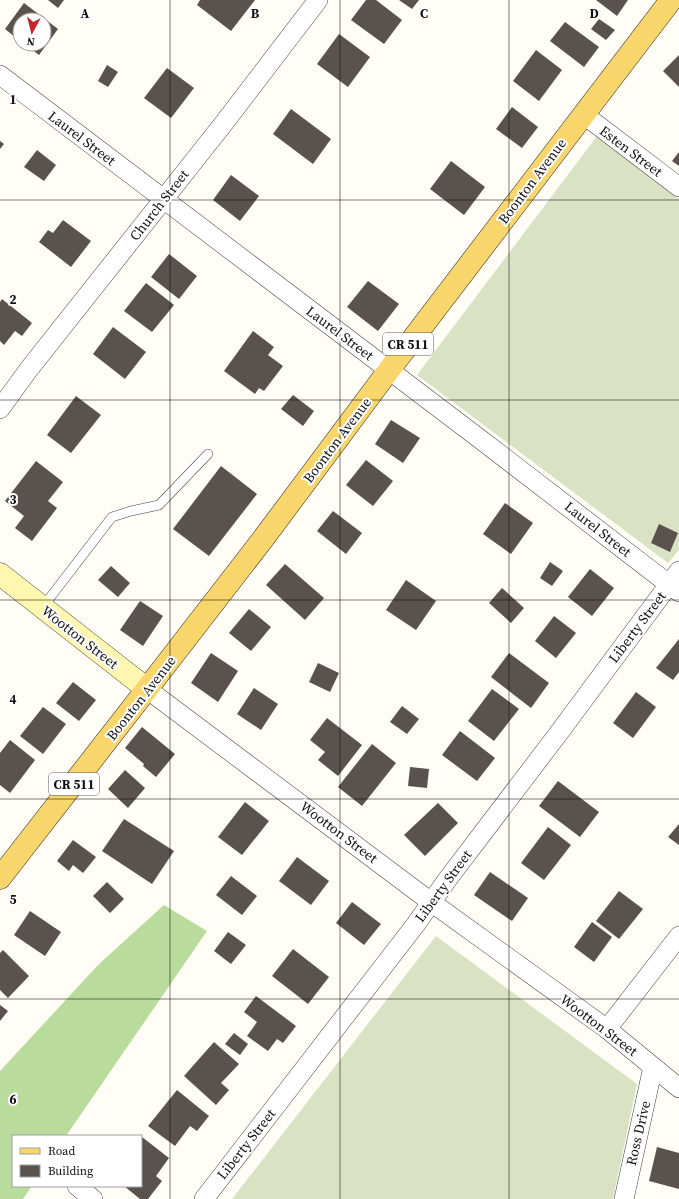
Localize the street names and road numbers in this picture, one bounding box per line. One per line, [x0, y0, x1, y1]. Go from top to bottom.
street label: Laurel Street [44, 106, 120, 170]
street label: Esten Street [595, 121, 667, 182]
street label: Boonton Avenue [493, 134, 571, 228]
street label: Church Street [125, 165, 194, 245]
street label: Laurel Street [302, 301, 378, 365]
road number: CR 511 [383, 333, 433, 355]
street label: Boonton Avenue [298, 393, 376, 487]
street label: Laurel Street [560, 496, 636, 562]
street label: Liberty Street [603, 587, 671, 667]
street label: Wootton Street [37, 601, 123, 674]
street label: Boonton Avenue [102, 651, 180, 745]
road number: CR 511 [49, 773, 99, 795]
street label: Wootton Street [296, 796, 382, 868]
street label: Liberty Street [410, 845, 476, 926]
street label: Wootton Street [556, 989, 642, 1061]
street label: Ross Drive [621, 1099, 655, 1167]
street label: Liberty Street [212, 1104, 280, 1184]

